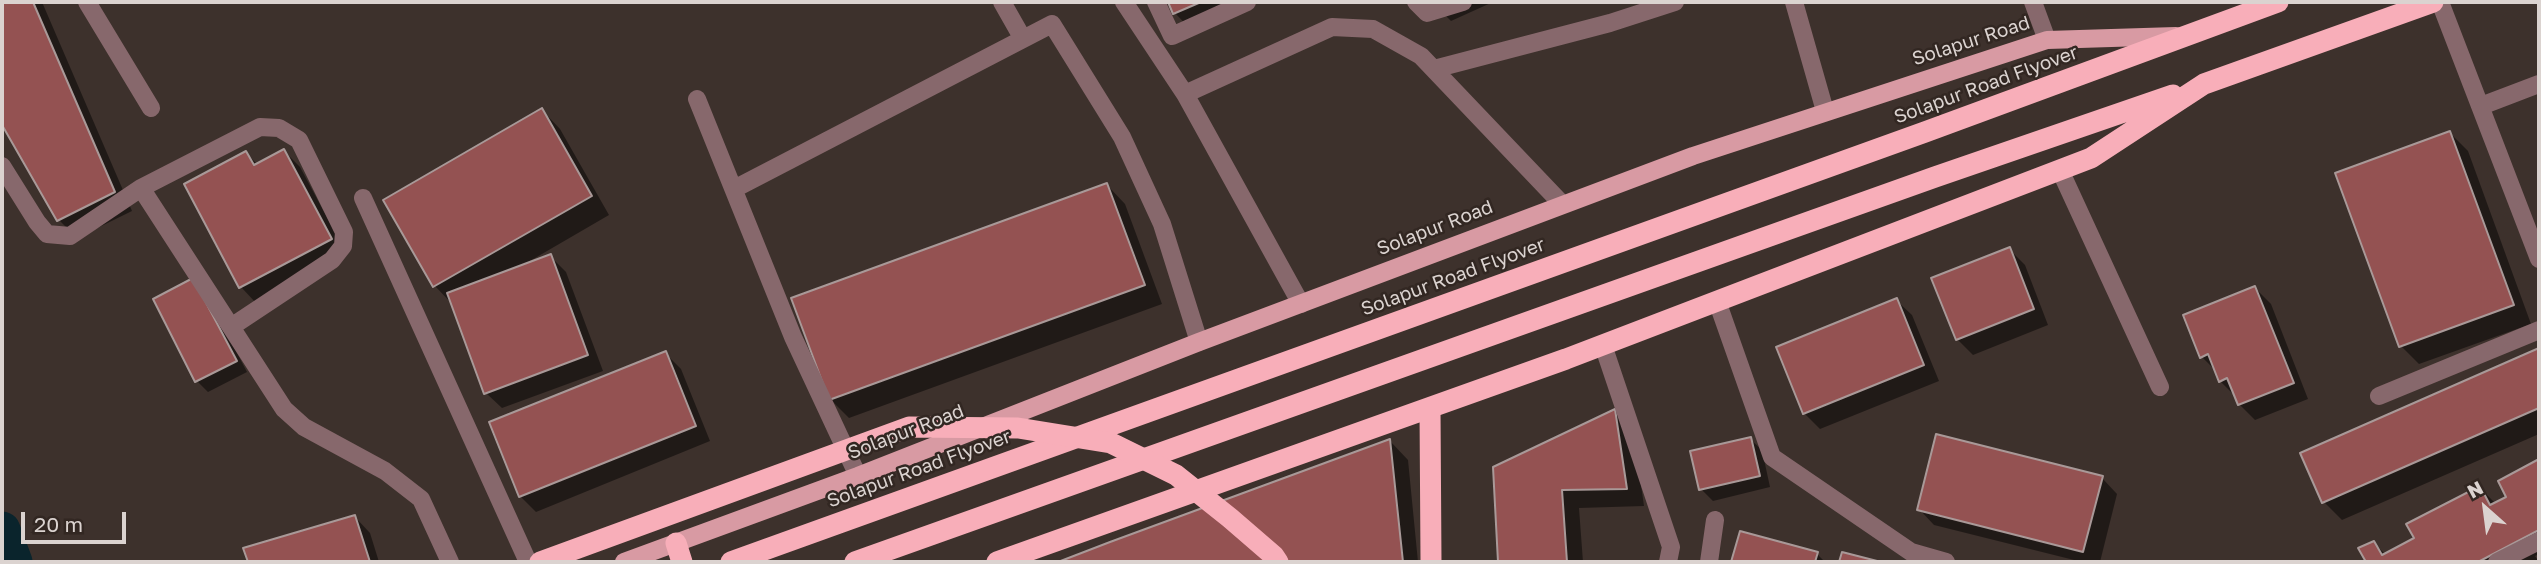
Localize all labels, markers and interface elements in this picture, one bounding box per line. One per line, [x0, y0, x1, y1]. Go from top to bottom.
street label: Solapur Road [1909, 11, 2033, 71]
street label: Solapur Road Flyover [1891, 41, 2081, 129]
street label: Solapur Road [1374, 195, 1496, 261]
street label: Solapur Road Flyover [1358, 233, 1548, 321]
street label: Solapur Road [845, 399, 967, 465]
street label: Solapur Road Flyover [824, 425, 1014, 513]
north arrow [2450, 473, 2520, 543]
text: N [2463, 475, 2487, 503]
scale bar [24, 498, 130, 542]
text: 20 m [34, 511, 83, 537]

